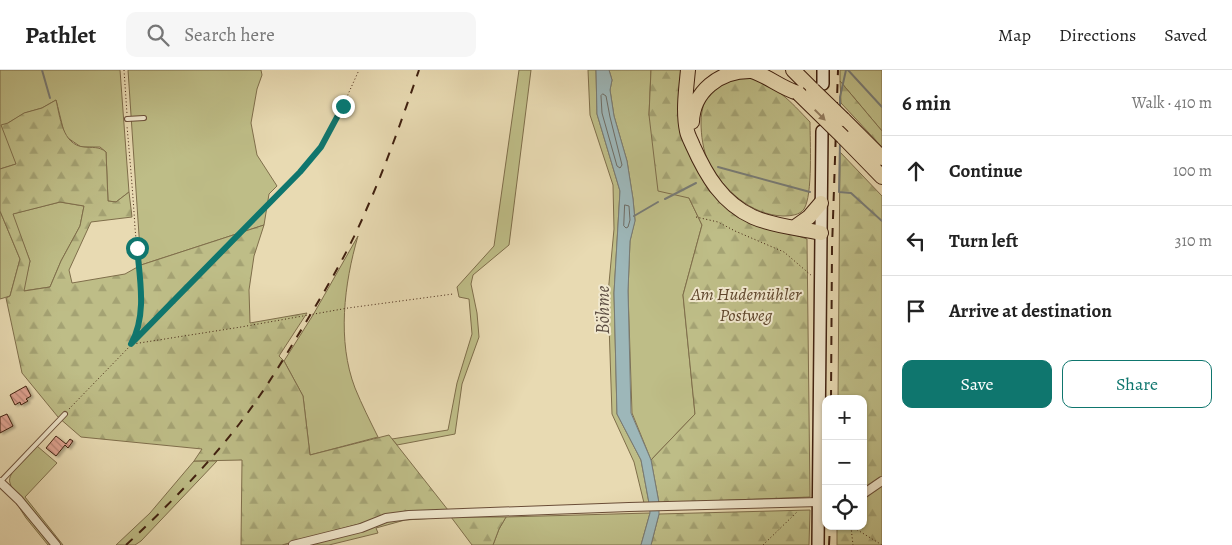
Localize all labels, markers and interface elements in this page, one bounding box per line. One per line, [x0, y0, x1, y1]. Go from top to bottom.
search box [126, 12, 476, 57]
text: Pathlet [25, 19, 96, 51]
icon: search [144, 21, 172, 49]
text: Search here [184, 22, 275, 48]
text: Map [998, 23, 1031, 47]
text: Directions [1059, 23, 1136, 47]
text: Saved [1164, 23, 1207, 47]
text: 6 min [902, 89, 951, 117]
text: Walk · 410 m [1132, 92, 1212, 114]
route end [332, 95, 355, 118]
one-way arrow [814, 109, 826, 121]
icon: ahead [902, 157, 930, 185]
text: Continue [949, 158, 1023, 184]
text: 100 m [1173, 160, 1212, 182]
icon: left [902, 227, 930, 255]
text: Turn left [949, 228, 1018, 254]
text: 310 m [1175, 230, 1212, 252]
route start [126, 237, 149, 260]
park label: Am Hudemühler Postweg [690, 282, 802, 327]
water label: Böhme [590, 286, 616, 334]
icon: arrive [902, 297, 930, 325]
text: Arrive at destination [949, 298, 1112, 324]
button: Save [902, 360, 1052, 408]
button: Share [1062, 360, 1212, 408]
map controls [822, 395, 867, 530]
button: + [822, 395, 867, 440]
button: − [822, 440, 867, 485]
button: locate [822, 485, 867, 530]

